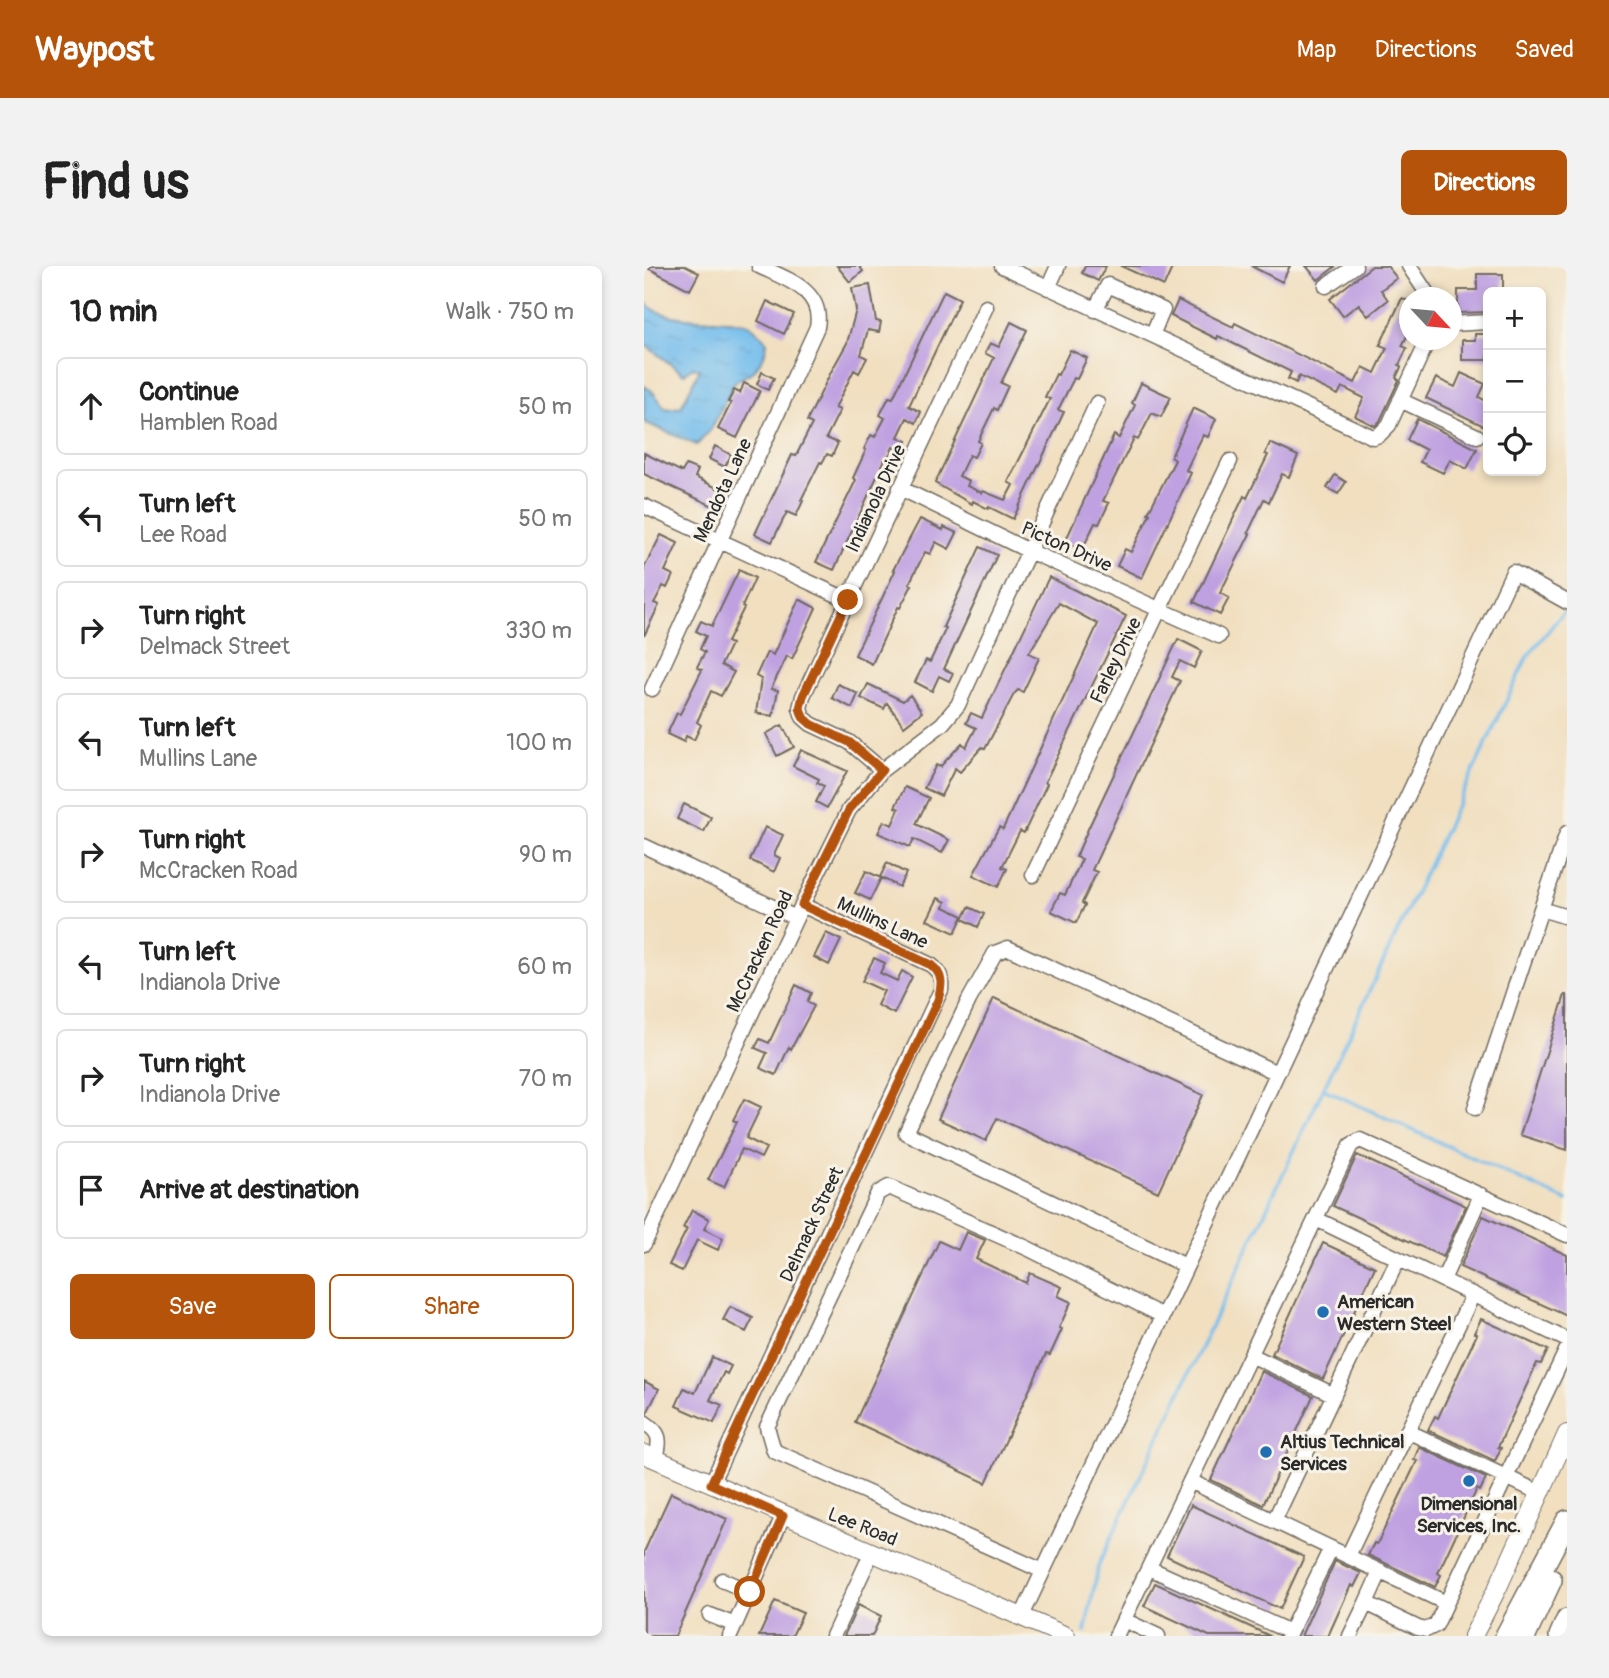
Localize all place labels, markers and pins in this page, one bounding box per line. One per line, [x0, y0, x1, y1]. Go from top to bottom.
place label: American Western Steel [1337, 1290, 1452, 1336]
marker: American Western Steel [1315, 1304, 1331, 1320]
place label: Altius Technical Services [1280, 1430, 1405, 1476]
marker: Altius Technical Services [1258, 1444, 1274, 1460]
marker: Dimensional Services, Inc. [1461, 1473, 1477, 1489]
place label: Dimensional Services, Inc. [1417, 1492, 1521, 1538]

